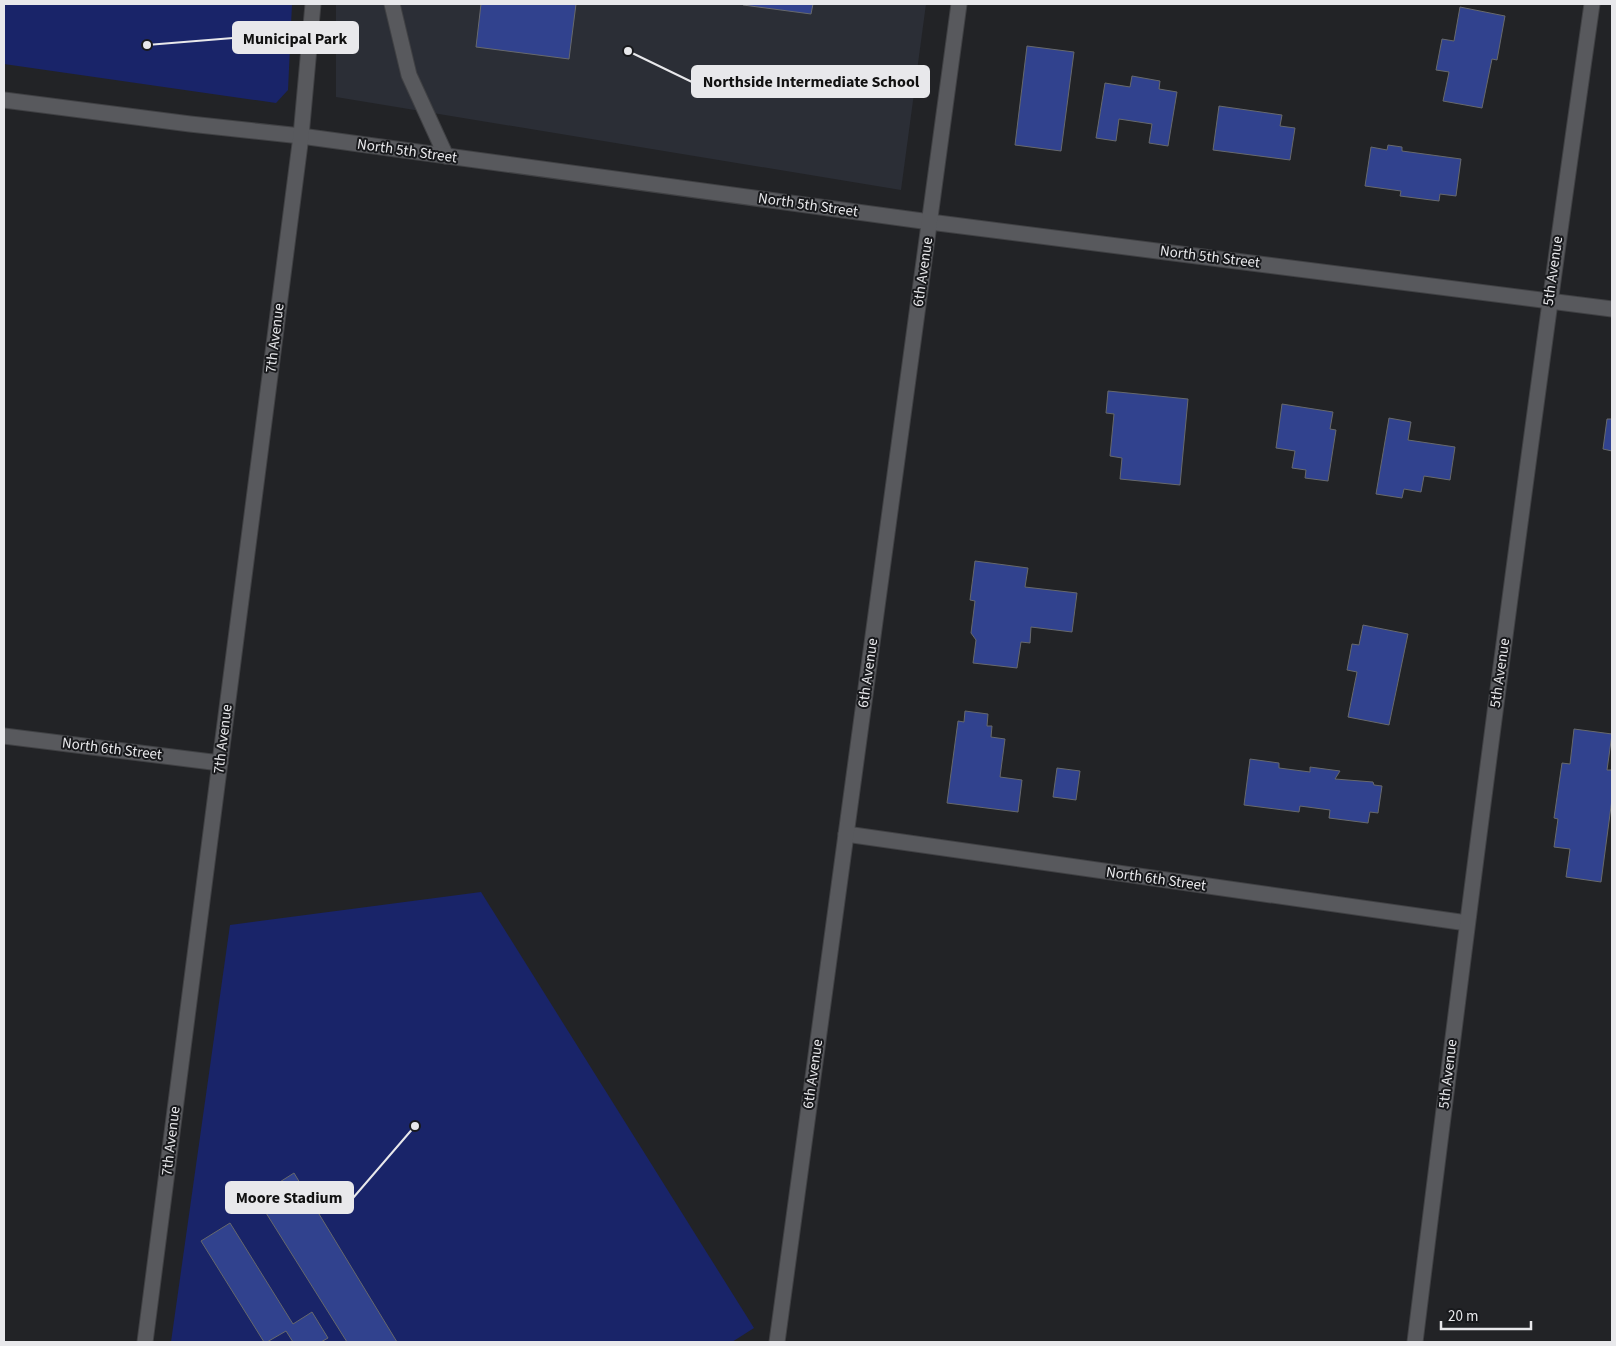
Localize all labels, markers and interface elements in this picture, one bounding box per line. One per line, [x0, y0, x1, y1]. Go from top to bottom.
callout: Municipal Park [233, 22, 358, 53]
text: Municipal Park [243, 28, 347, 50]
callout: Northside Intermediate School [692, 66, 929, 97]
text: Northside Intermediate School [703, 71, 920, 93]
street label: North 5th Street [356, 134, 458, 168]
street label: North 5th Street [757, 188, 859, 222]
street label: 5th Avenue [1538, 235, 1568, 307]
street label: 6th Avenue [908, 236, 938, 308]
street label: North 5th Street [1159, 240, 1261, 274]
street label: 7th Avenue [260, 302, 290, 374]
street label: 6th Avenue [853, 637, 883, 709]
street label: 5th Avenue [1485, 637, 1515, 709]
street label: 7th Avenue [208, 703, 238, 775]
street label: North 6th Street [61, 732, 163, 766]
street label: North 6th Street [1105, 862, 1207, 896]
street label: 6th Avenue [798, 1038, 828, 1110]
street label: 5th Avenue [1433, 1038, 1463, 1110]
street label: 7th Avenue [156, 1105, 186, 1177]
callout: Moore Stadium [226, 1182, 353, 1213]
text: Moore Stadium [236, 1187, 342, 1209]
scale bar [1441, 1298, 1531, 1330]
text: 20 m [1448, 1306, 1478, 1327]

